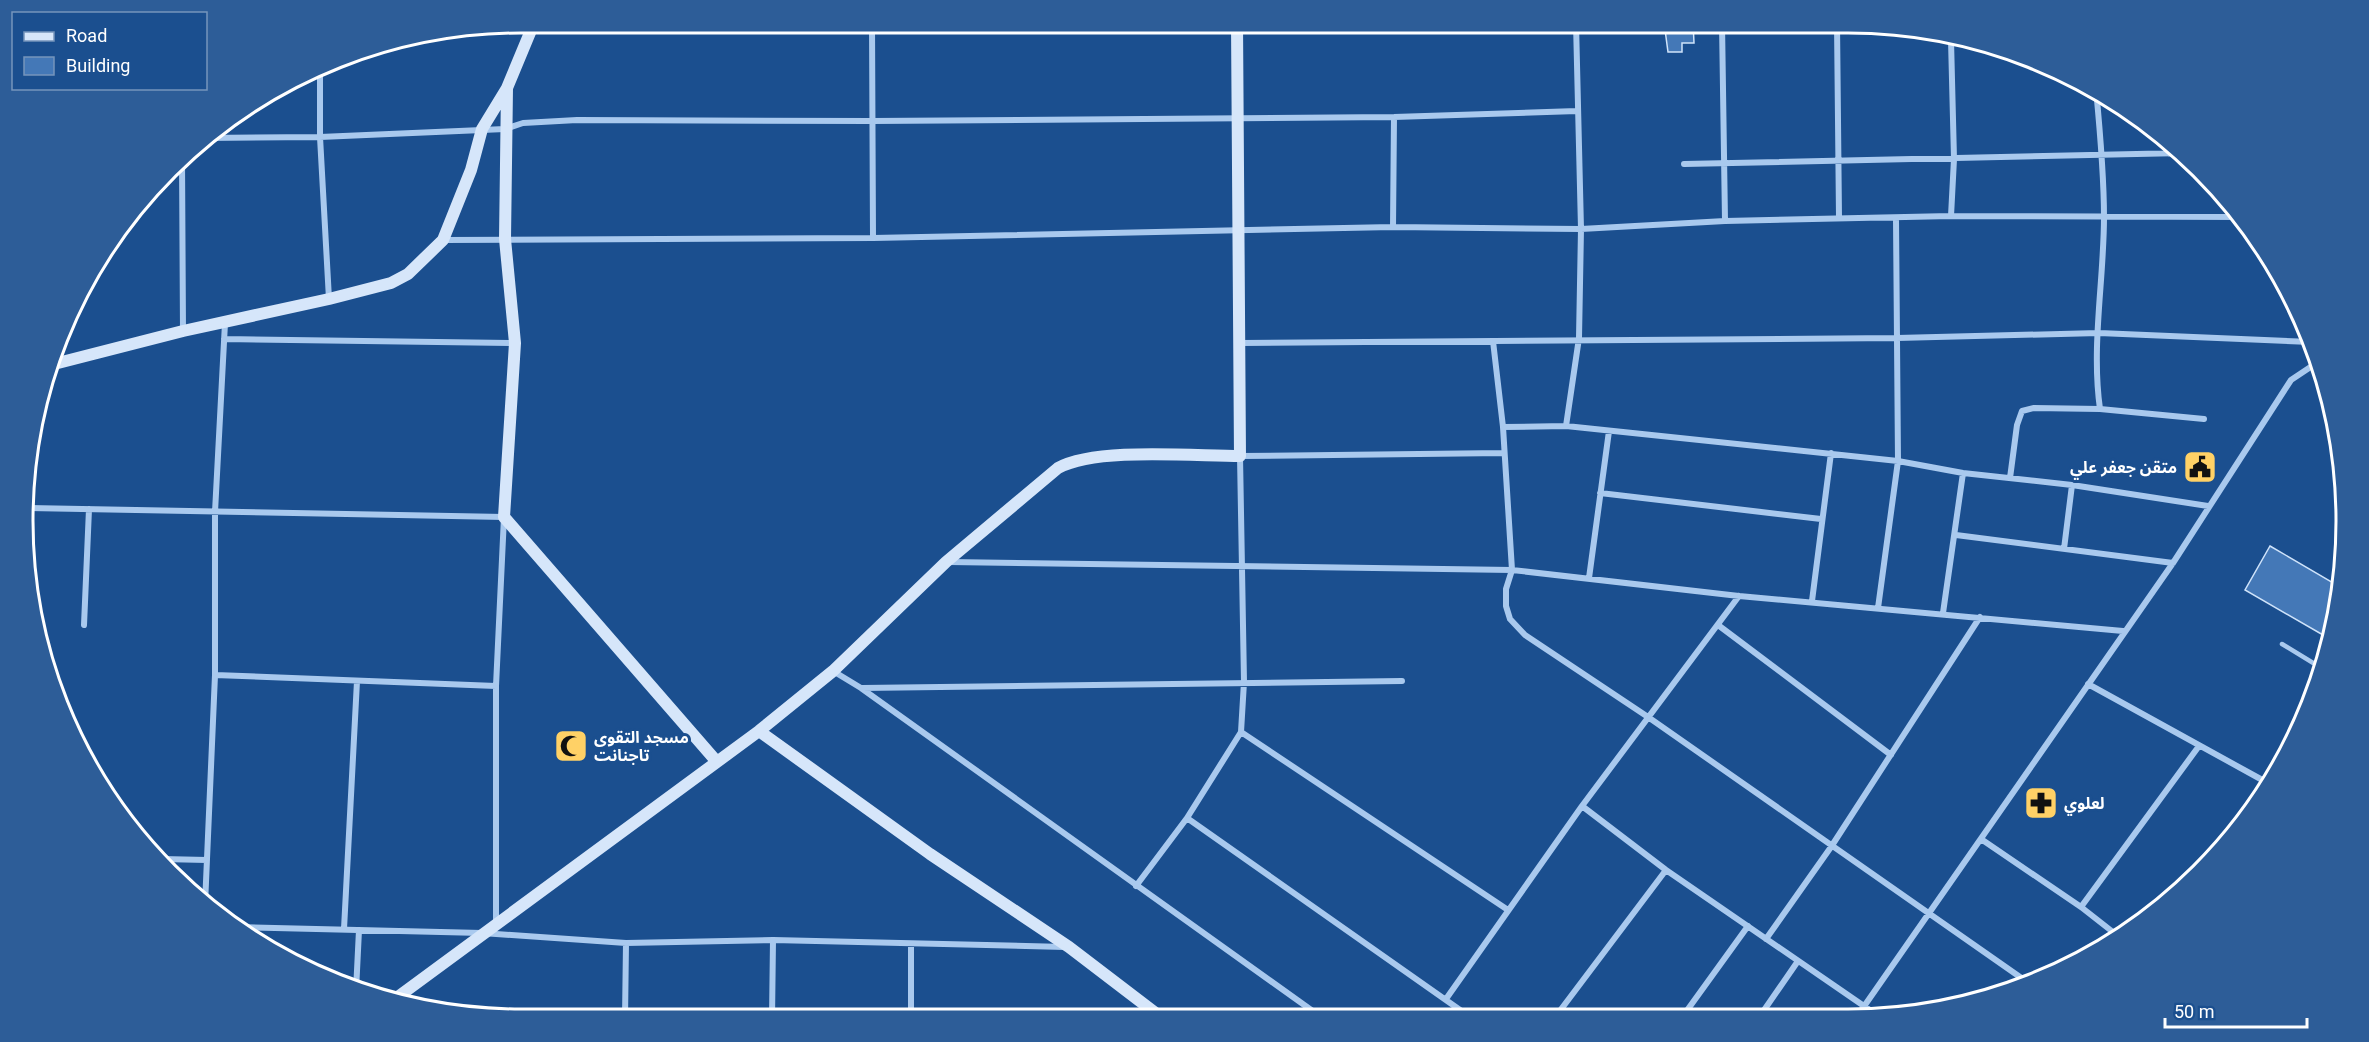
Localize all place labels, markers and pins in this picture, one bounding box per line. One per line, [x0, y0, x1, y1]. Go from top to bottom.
public building icon: متقن جعفر علي [2182, 449, 2218, 485]
place label: متقن جعفر علي [2070, 458, 2177, 480]
mosque icon: مسجد التقوى تاجنانت [553, 728, 589, 764]
place label: مسجد التقوى تاجنانت [594, 728, 689, 765]
pharmacy icon: لعلوي [2023, 785, 2059, 821]
place label: لعلوي [2064, 794, 2105, 816]

